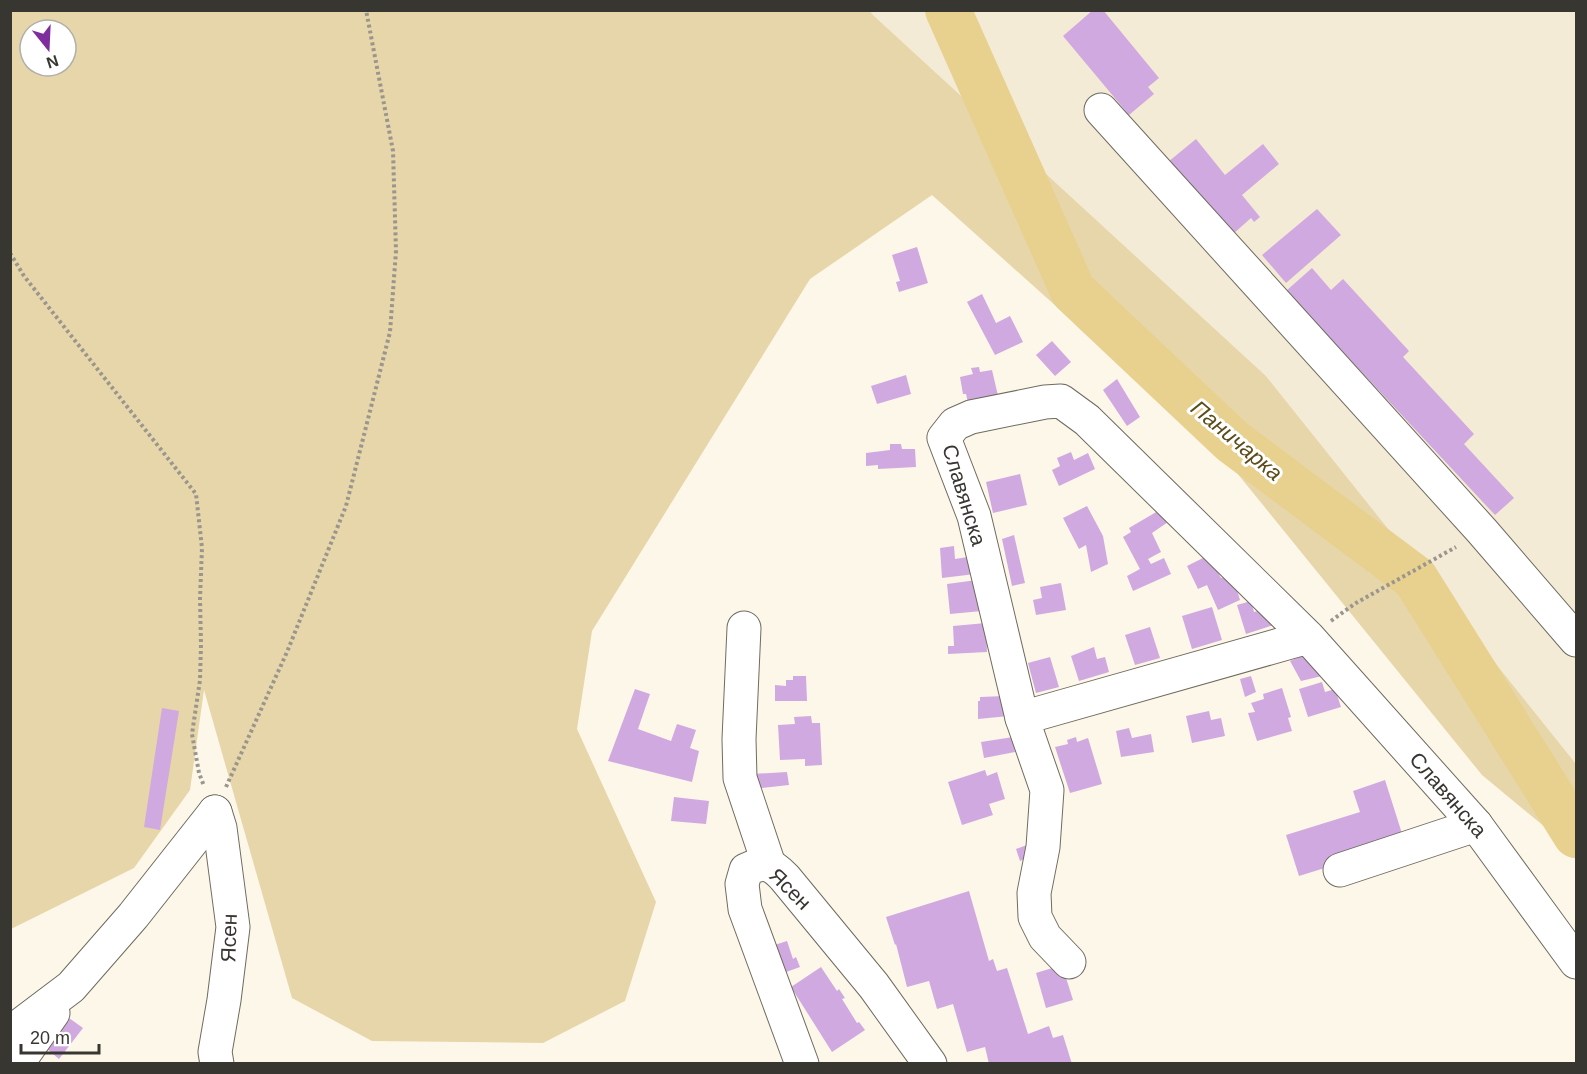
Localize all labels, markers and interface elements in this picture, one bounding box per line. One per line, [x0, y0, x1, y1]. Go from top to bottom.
north arrow [18, 18, 78, 78]
text: N [44, 52, 61, 72]
water label: Паничарка [1186, 395, 1287, 486]
street label: Славянска [938, 441, 991, 549]
street label: Славянска [1405, 748, 1492, 842]
street label: Ясен [765, 863, 816, 914]
street label: Ясен [216, 913, 241, 963]
scale bar [21, 1017, 99, 1055]
text: 20 m [30, 1028, 70, 1048]

